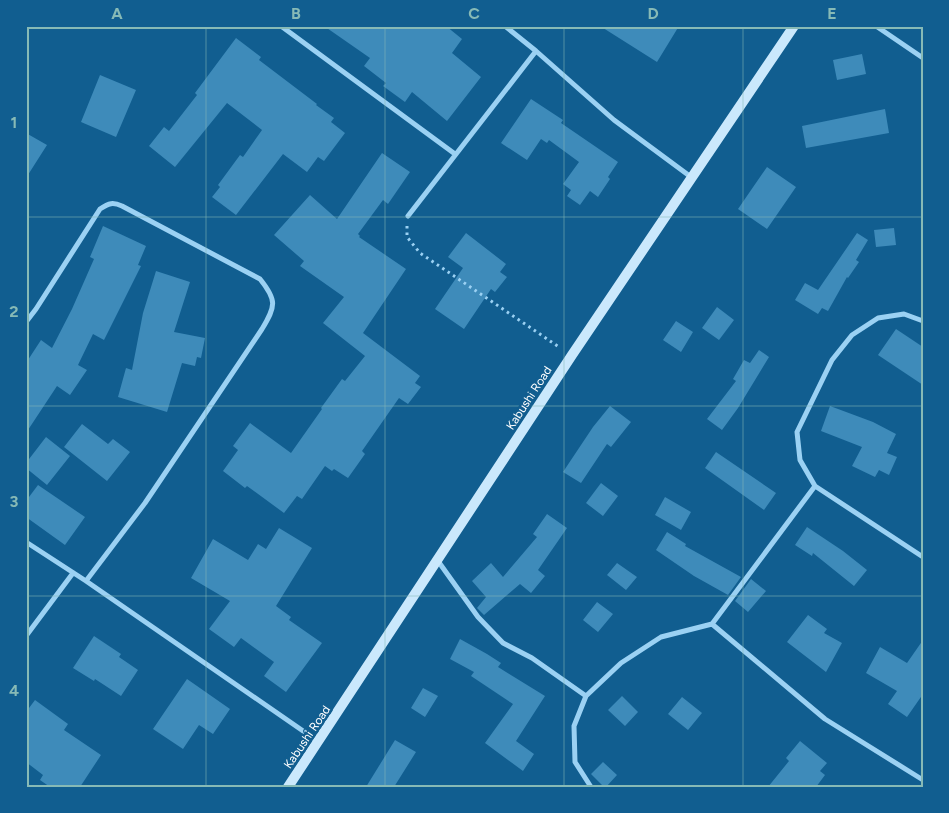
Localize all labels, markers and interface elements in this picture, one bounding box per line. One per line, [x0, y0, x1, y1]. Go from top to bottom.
text: A [111, 4, 123, 23]
text: B [291, 4, 301, 23]
text: C [468, 4, 480, 23]
text: D [647, 4, 659, 23]
text: E [827, 4, 837, 23]
text: 1 [11, 113, 17, 132]
text: 2 [9, 302, 19, 321]
street label: Kabushi Road [503, 364, 555, 432]
text: 3 [10, 492, 19, 511]
text: 4 [9, 681, 19, 700]
street label: Kabushi Road [281, 703, 333, 771]

